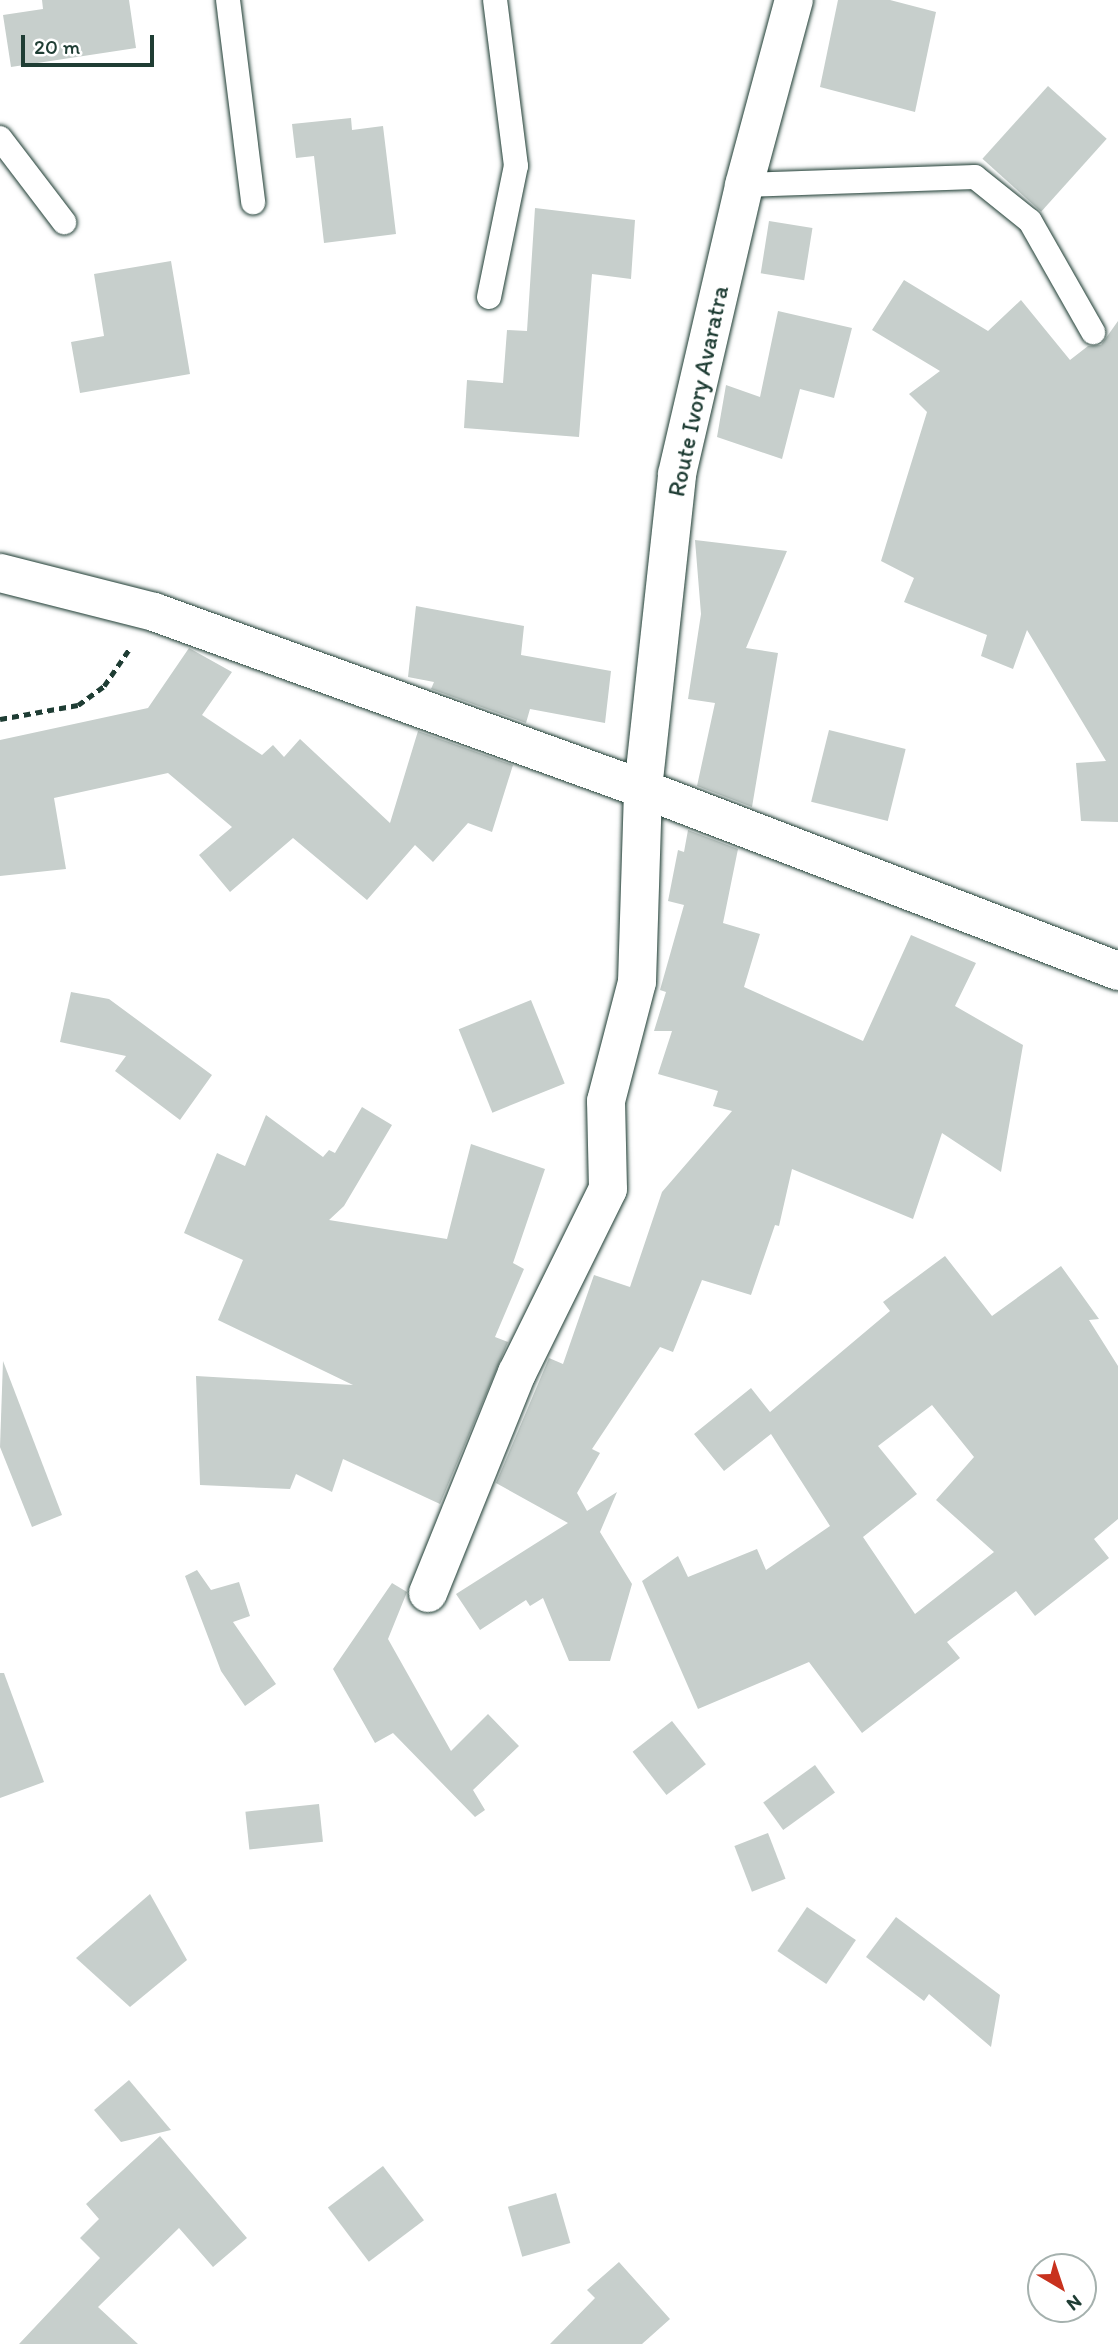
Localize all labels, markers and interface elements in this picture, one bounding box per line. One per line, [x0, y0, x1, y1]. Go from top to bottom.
scale bar [24, 21, 158, 65]
text: 20 m [34, 34, 80, 59]
street label: Route Ivory Avaratra [662, 283, 734, 499]
north arrow [1027, 2253, 1097, 2323]
text: N [1062, 2290, 1086, 2316]

